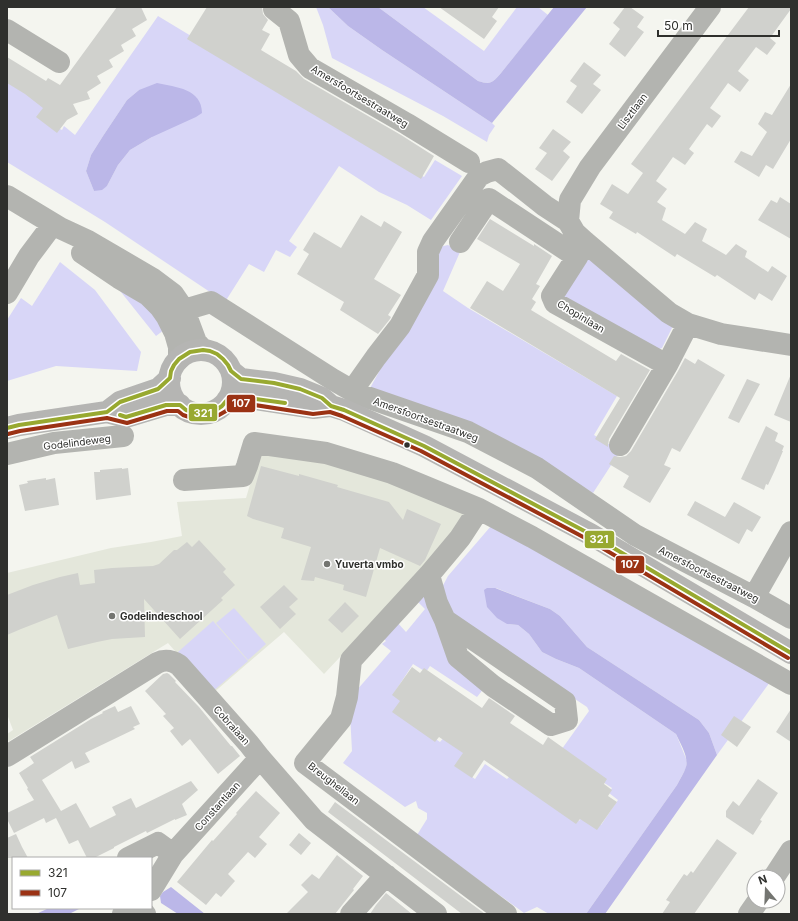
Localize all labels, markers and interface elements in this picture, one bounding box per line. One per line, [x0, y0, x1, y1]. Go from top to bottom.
scale bar [658, 12, 779, 38]
text: 50 m [664, 18, 693, 33]
street label: Amersfoortsestraatweg [309, 62, 411, 130]
street label: Lisztlaan [615, 91, 649, 131]
street label: Chopinlaan [555, 297, 607, 335]
line badge: 107 [226, 394, 256, 413]
street label: Amersfoortsestraatweg [372, 394, 480, 444]
text: 107 [232, 396, 250, 410]
line badge: 321 [188, 403, 218, 422]
text: 321 [194, 406, 213, 420]
street label: Godelindeweg [43, 432, 111, 452]
unlabelled marker [402, 440, 412, 450]
line badge: 321 [584, 530, 615, 549]
text: 321 [590, 532, 609, 546]
street label: Amersfoortsestraatweg [657, 543, 761, 605]
line badge: 107 [615, 555, 645, 574]
text: 107 [621, 557, 639, 571]
place label: Yuverta vmbo [335, 558, 404, 570]
marker: Yuverta vmbo [322, 559, 332, 569]
place label: Godelindeschool [120, 610, 203, 622]
marker: Godelindeschool [107, 611, 117, 621]
street label: Cobralaan [211, 703, 253, 747]
street label: Breughellaan [306, 759, 362, 807]
street label: Constantlaan [192, 779, 242, 833]
legend [12, 857, 152, 909]
text: 321 [48, 865, 68, 880]
north arrow [746, 869, 786, 909]
text: N [756, 872, 769, 888]
text: 107 [48, 885, 67, 900]

